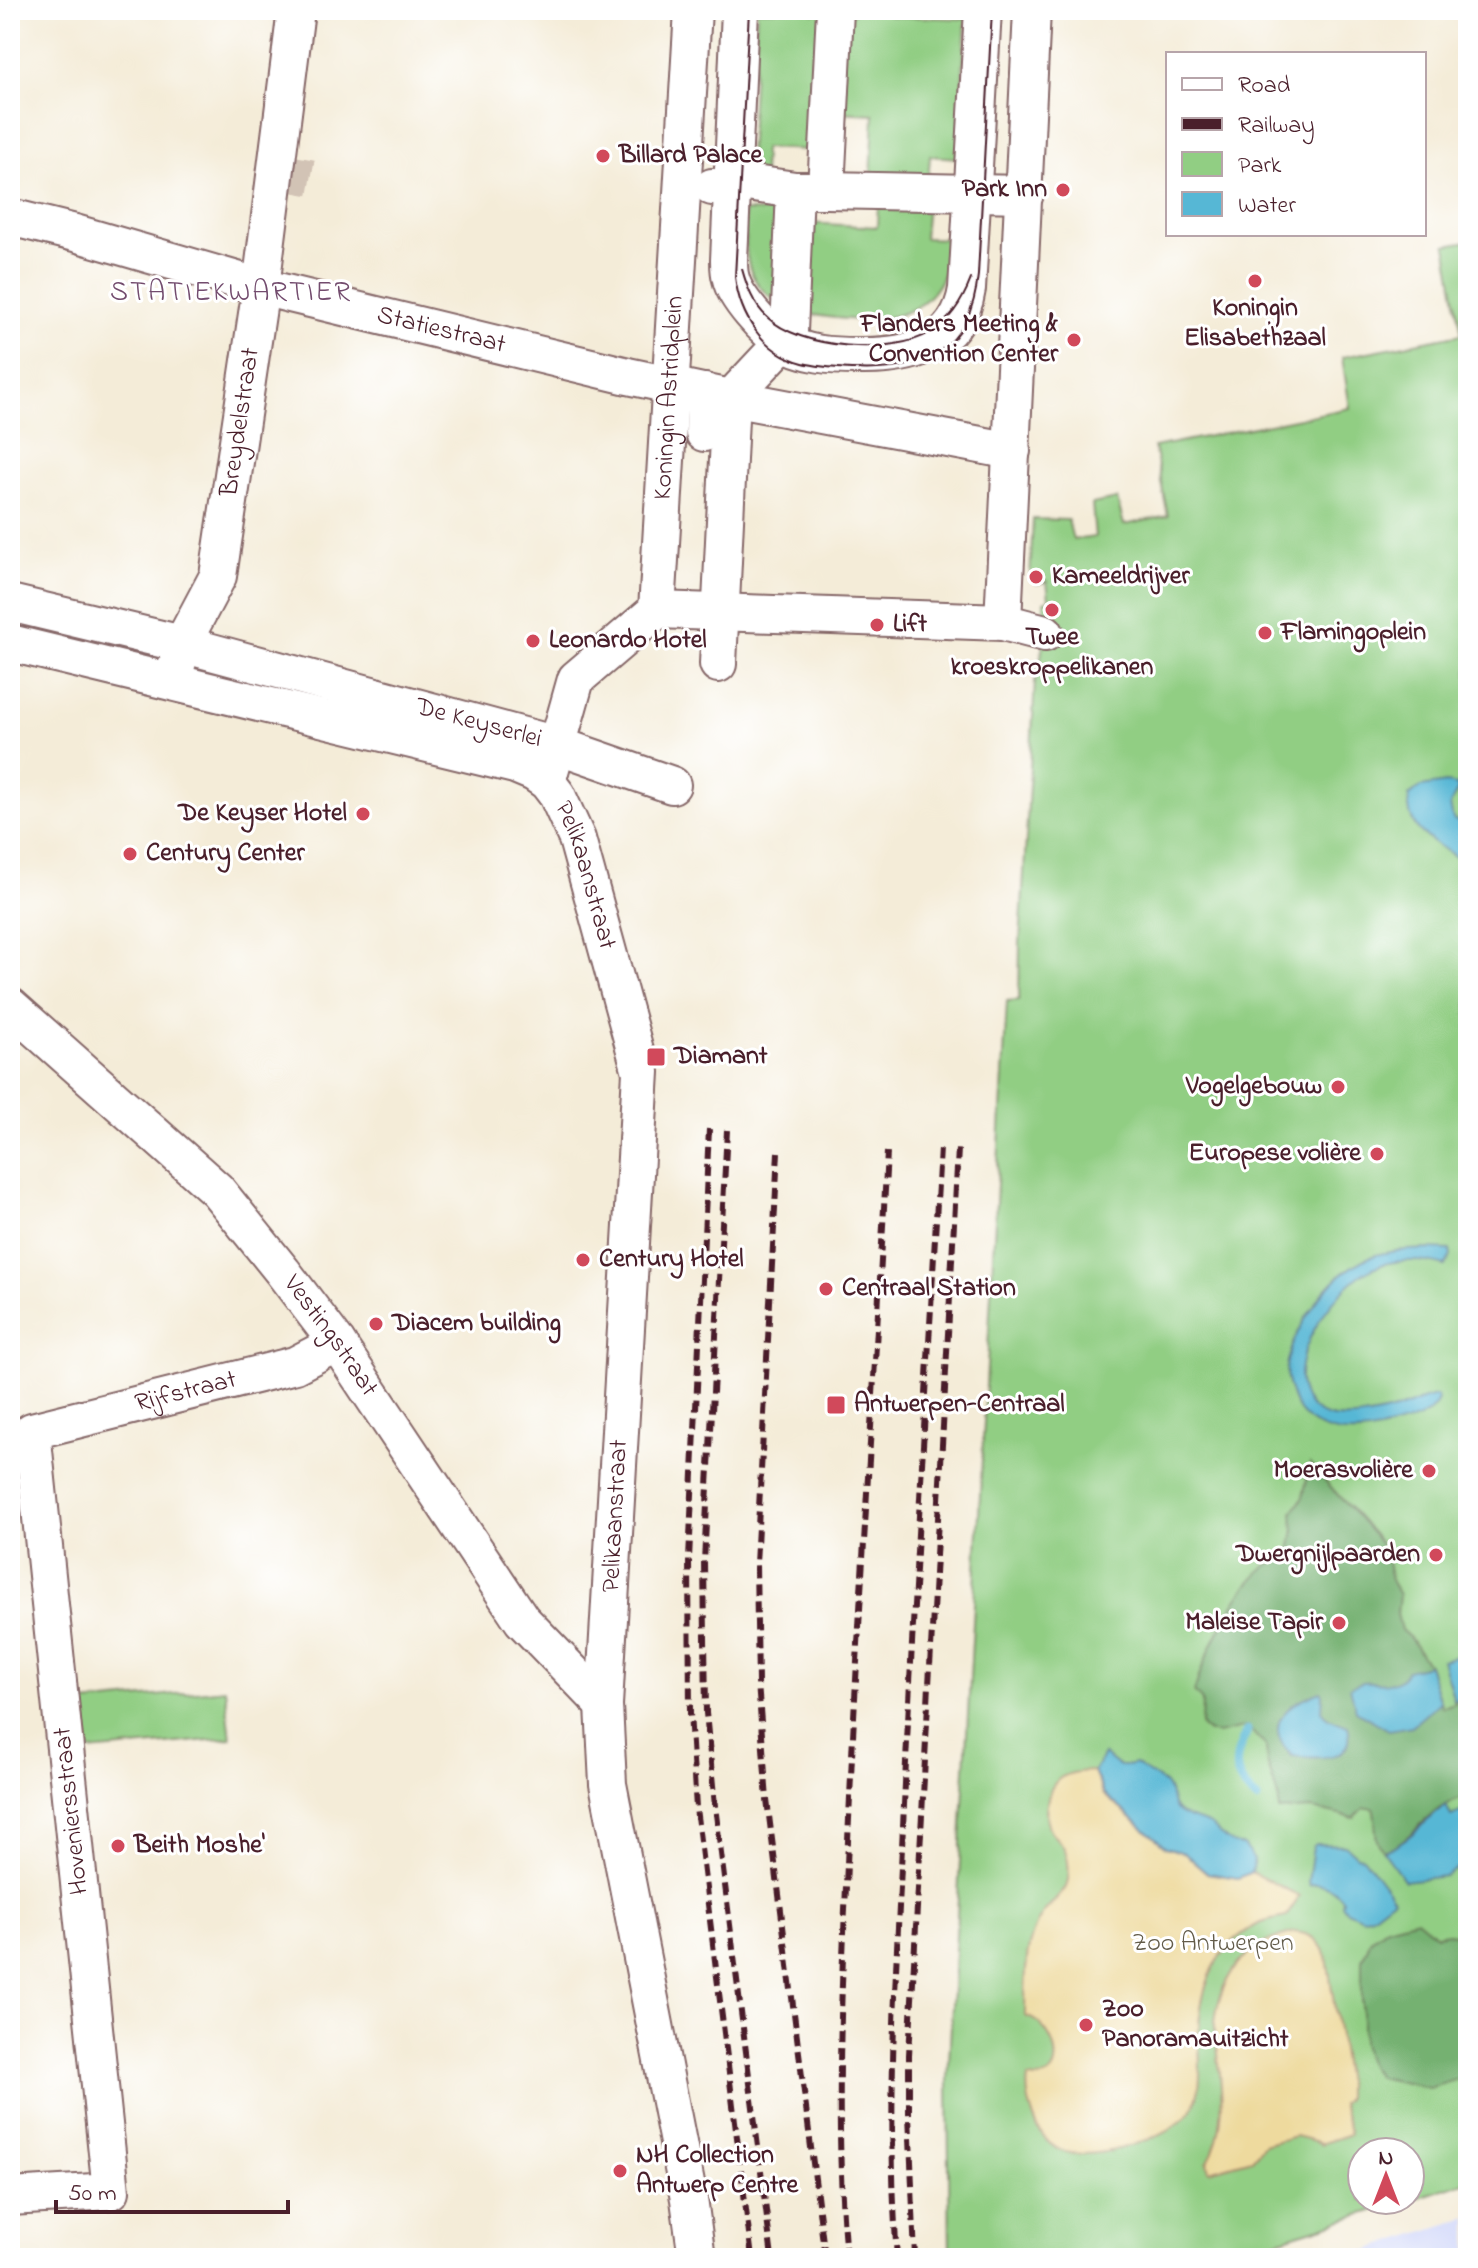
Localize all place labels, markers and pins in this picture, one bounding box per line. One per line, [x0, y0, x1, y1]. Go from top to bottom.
place label: Billard Palace [618, 137, 764, 175]
marker: Billard Palace [594, 147, 612, 165]
place label: Park Inn [962, 171, 1047, 209]
marker: Park Inn [1054, 181, 1072, 199]
marker: Koningin Elisabethzaal [1246, 272, 1264, 290]
place label: Koningin Elisabethzaal [1184, 290, 1326, 358]
place label: Flanders Meeting & Convention Center [858, 306, 1059, 374]
marker: Flanders Meeting & Convention Center [1065, 331, 1083, 349]
place label: Kameeldrijver [1052, 558, 1191, 596]
marker: Kameeldrijver [1027, 568, 1045, 586]
marker: Twee kroeskroppelikanen [1043, 601, 1061, 619]
place label: Lift [893, 606, 927, 644]
place label: Flamingoplein [1279, 614, 1426, 653]
marker: Lift [868, 616, 886, 634]
place label: Twee kroeskroppelikanen [951, 619, 1153, 687]
place label: Leonardo Hotel [549, 622, 707, 660]
marker: Flamingoplein [1256, 624, 1274, 642]
marker: Leonardo Hotel [524, 632, 542, 650]
place label: De Keyser Hotel [177, 795, 347, 833]
marker: De Keyser Hotel [354, 805, 372, 823]
place label: Century Center [146, 835, 305, 873]
marker: Century Center [121, 845, 139, 863]
place label: Diamant [673, 1038, 768, 1076]
marker: Diamant [645, 1046, 667, 1068]
place label: Vogelgebouw [1185, 1068, 1322, 1107]
marker: Vogelgebouw [1329, 1078, 1347, 1096]
place label: Europese volière [1189, 1135, 1362, 1173]
marker: Europese volière [1368, 1145, 1386, 1163]
place label: Century Hotel [599, 1241, 744, 1279]
marker: Century Hotel [574, 1251, 592, 1269]
place label: Centraal Station [842, 1270, 1016, 1308]
marker: Centraal Station [817, 1280, 835, 1298]
place label: Diacem building [391, 1305, 561, 1344]
marker: Diacem building [367, 1315, 385, 1333]
place label: Antwerpen-Centraal [854, 1386, 1065, 1424]
marker: Antwerpen-Centraal [825, 1394, 847, 1416]
place label: Moerasvolière [1274, 1452, 1414, 1490]
marker: Moerasvolière [1420, 1462, 1438, 1480]
place label: Dwergnijlpaarden [1235, 1536, 1420, 1575]
marker: Dwergnijlpaarden [1427, 1546, 1445, 1564]
place label: Maleise Tapir [1185, 1604, 1324, 1642]
marker: Maleise Tapir [1330, 1614, 1348, 1632]
place label: Beith Moshe' [133, 1827, 265, 1865]
marker: Beith Moshe' [109, 1837, 127, 1855]
place label: Zoo Panoramauitzicht [1102, 1991, 1289, 2059]
marker: Zoo Panoramauitzicht [1077, 2016, 1095, 2034]
place label: NH Collection Antwerp Centre [636, 2137, 800, 2205]
marker: NH Collection Antwerp Centre [611, 2162, 629, 2180]

